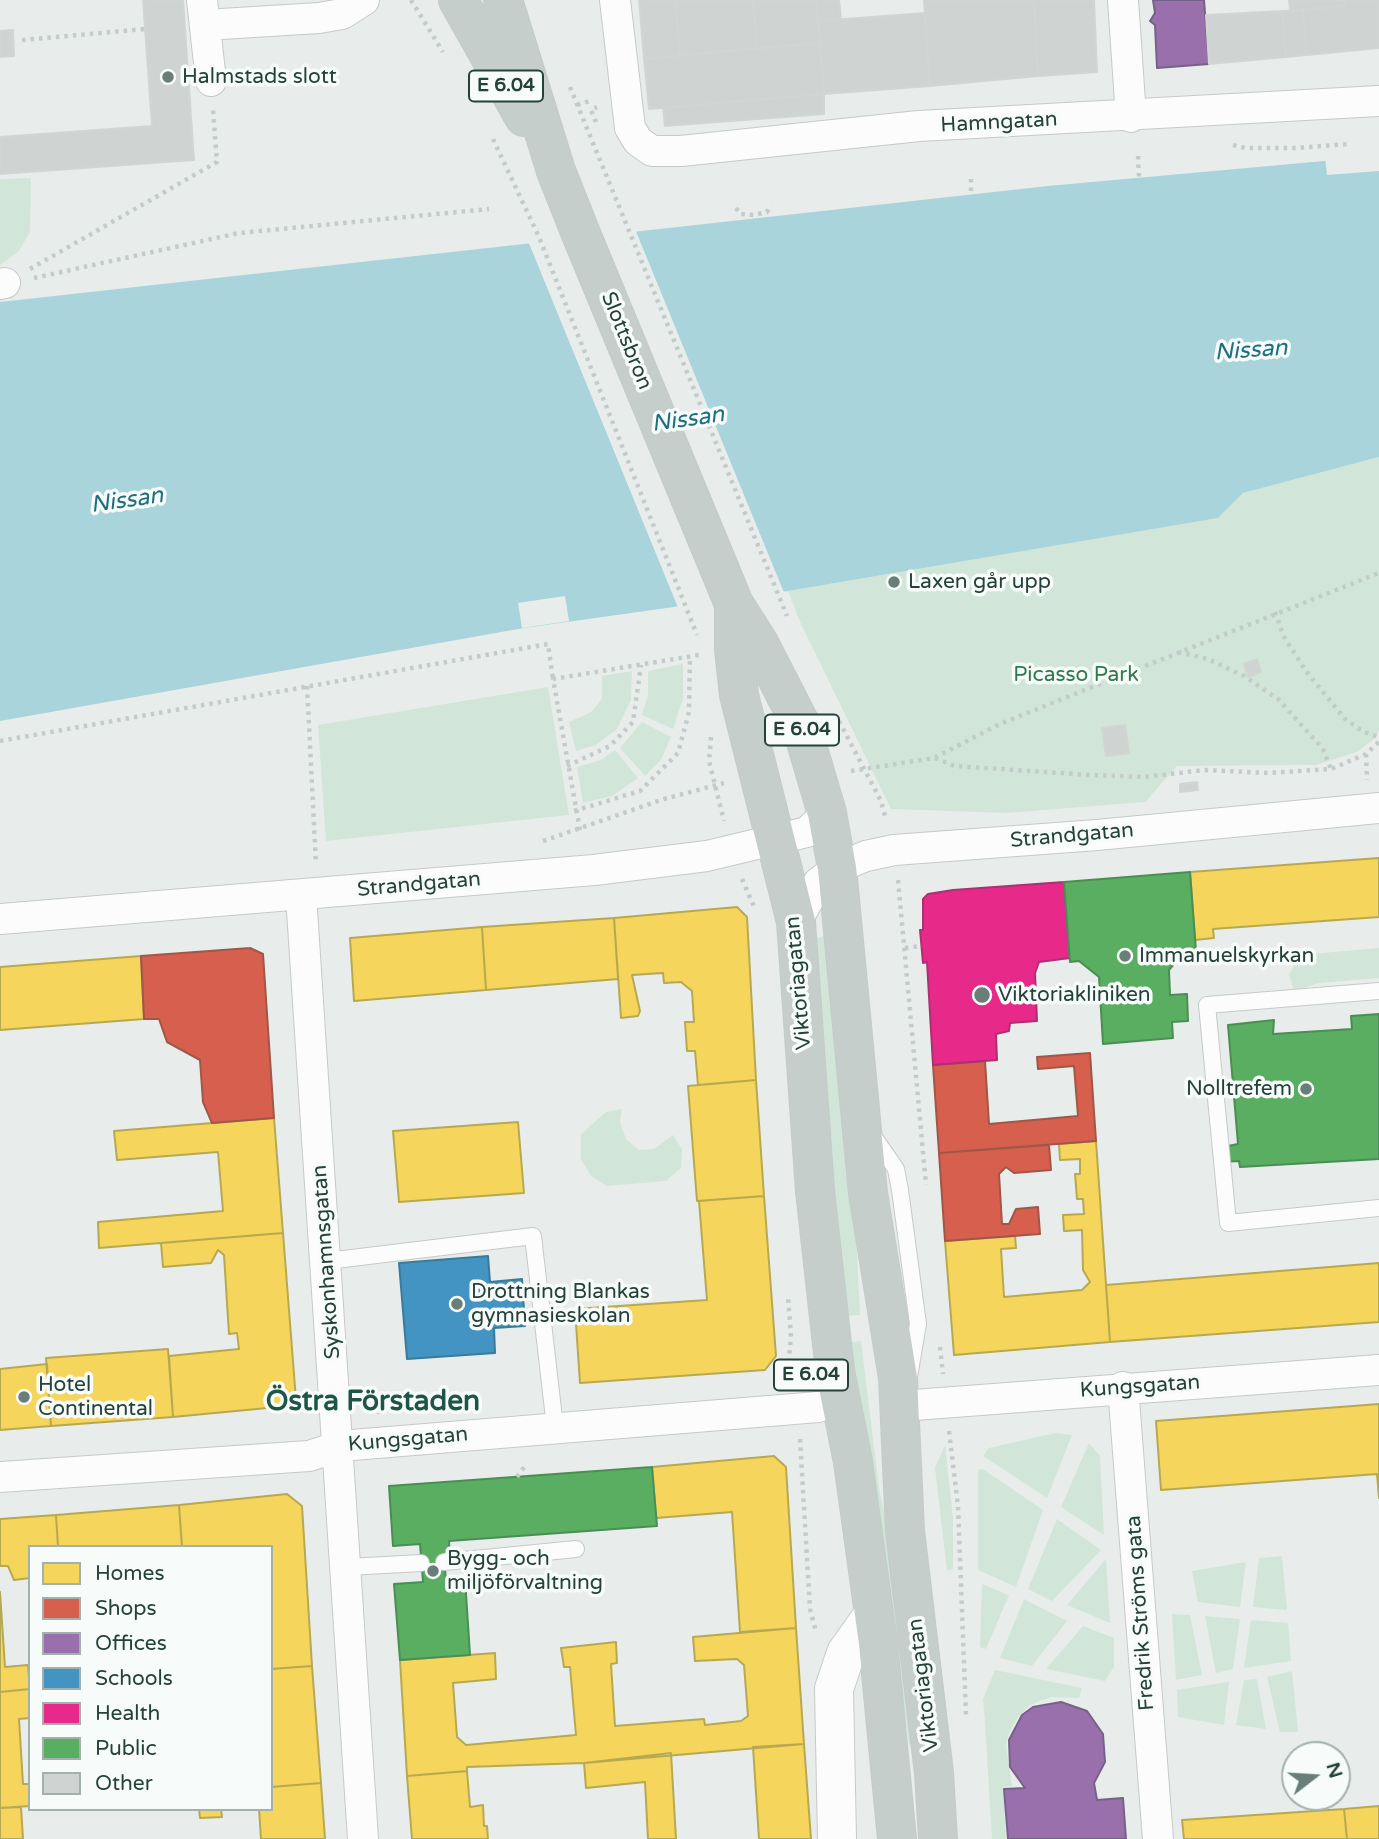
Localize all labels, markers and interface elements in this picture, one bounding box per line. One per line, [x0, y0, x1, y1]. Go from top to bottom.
place label: Halmstads slott [182, 64, 337, 90]
marker: Halmstads slott [160, 69, 176, 85]
road number: E 6.04 [469, 71, 543, 102]
street label: Hamngatan [940, 107, 1058, 139]
street label: Slottsbron [595, 288, 657, 394]
water label: Nissan [1214, 335, 1288, 367]
water label: Nissan [650, 401, 726, 439]
water label: Nissan [89, 482, 165, 520]
place label: Laxen går upp [908, 569, 1051, 595]
marker: Laxen går upp [886, 574, 902, 590]
park label: Picasso Park [1013, 662, 1139, 688]
road number: E 6.04 [765, 715, 839, 746]
street label: Strandgatan [1009, 818, 1135, 854]
street label: Strandgatan [356, 867, 482, 903]
street label: Viktoriagatan [781, 915, 817, 1051]
place label: Immanuelskyrkan [1139, 943, 1314, 969]
marker: Immanuelskyrkan [1117, 948, 1133, 964]
place label: Viktoriakliniken [998, 982, 1151, 1008]
marker: Viktoriakliniken [972, 985, 992, 1005]
place label: Nolltrefem [1186, 1076, 1292, 1102]
marker: Nolltrefem [1298, 1081, 1314, 1097]
street label: Syskonhamnsgatan [308, 1164, 346, 1360]
place label: Drottning Blankas gymnasieskolan [471, 1279, 650, 1329]
marker: Drottning Blankas gymnasieskolan [449, 1296, 465, 1312]
road number: E 6.04 [774, 1359, 848, 1390]
street label: Kungsgatan [1079, 1370, 1201, 1404]
place label: Hotel Continental [38, 1372, 153, 1422]
district label: Östra Förstaden [266, 1386, 480, 1420]
marker: Hotel Continental [16, 1389, 32, 1405]
street label: Kungsgatan [347, 1422, 469, 1458]
street label: Fredrik Ströms gata [1122, 1515, 1160, 1711]
legend [28, 1545, 273, 1811]
place label: Bygg- och miljöförvaltning [447, 1546, 603, 1596]
text: Homes [95, 1561, 165, 1586]
marker: Bygg- och miljöförvaltning [425, 1563, 441, 1579]
text: Shops [95, 1596, 157, 1621]
street label: Viktoriagatan [903, 1617, 945, 1753]
text: Offices [95, 1631, 167, 1656]
text: Schools [95, 1666, 173, 1691]
text: Health [95, 1701, 160, 1726]
text: Public [95, 1736, 157, 1761]
north arrow [1281, 1741, 1351, 1811]
text: N [1321, 1760, 1347, 1781]
text: Other [95, 1771, 153, 1796]

